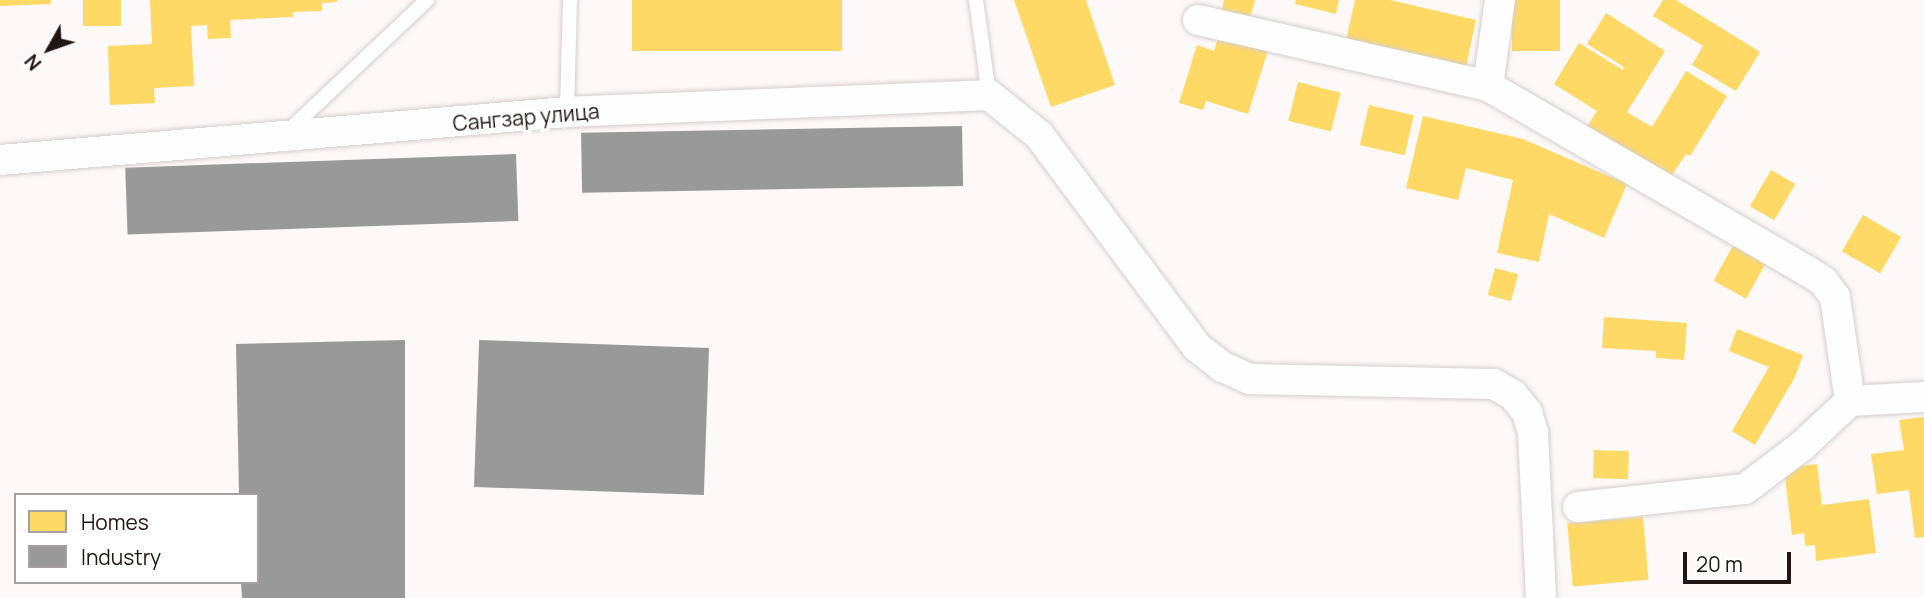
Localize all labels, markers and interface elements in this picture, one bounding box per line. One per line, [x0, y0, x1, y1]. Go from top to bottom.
north arrow [14, 14, 84, 84]
text: N [19, 49, 47, 76]
street label: Сангзар улица [452, 98, 600, 136]
legend [14, 493, 259, 584]
text: Homes [81, 508, 149, 536]
scale bar [1686, 538, 1794, 582]
text: Industry [81, 543, 161, 571]
text: 20 m [1696, 550, 1743, 578]

